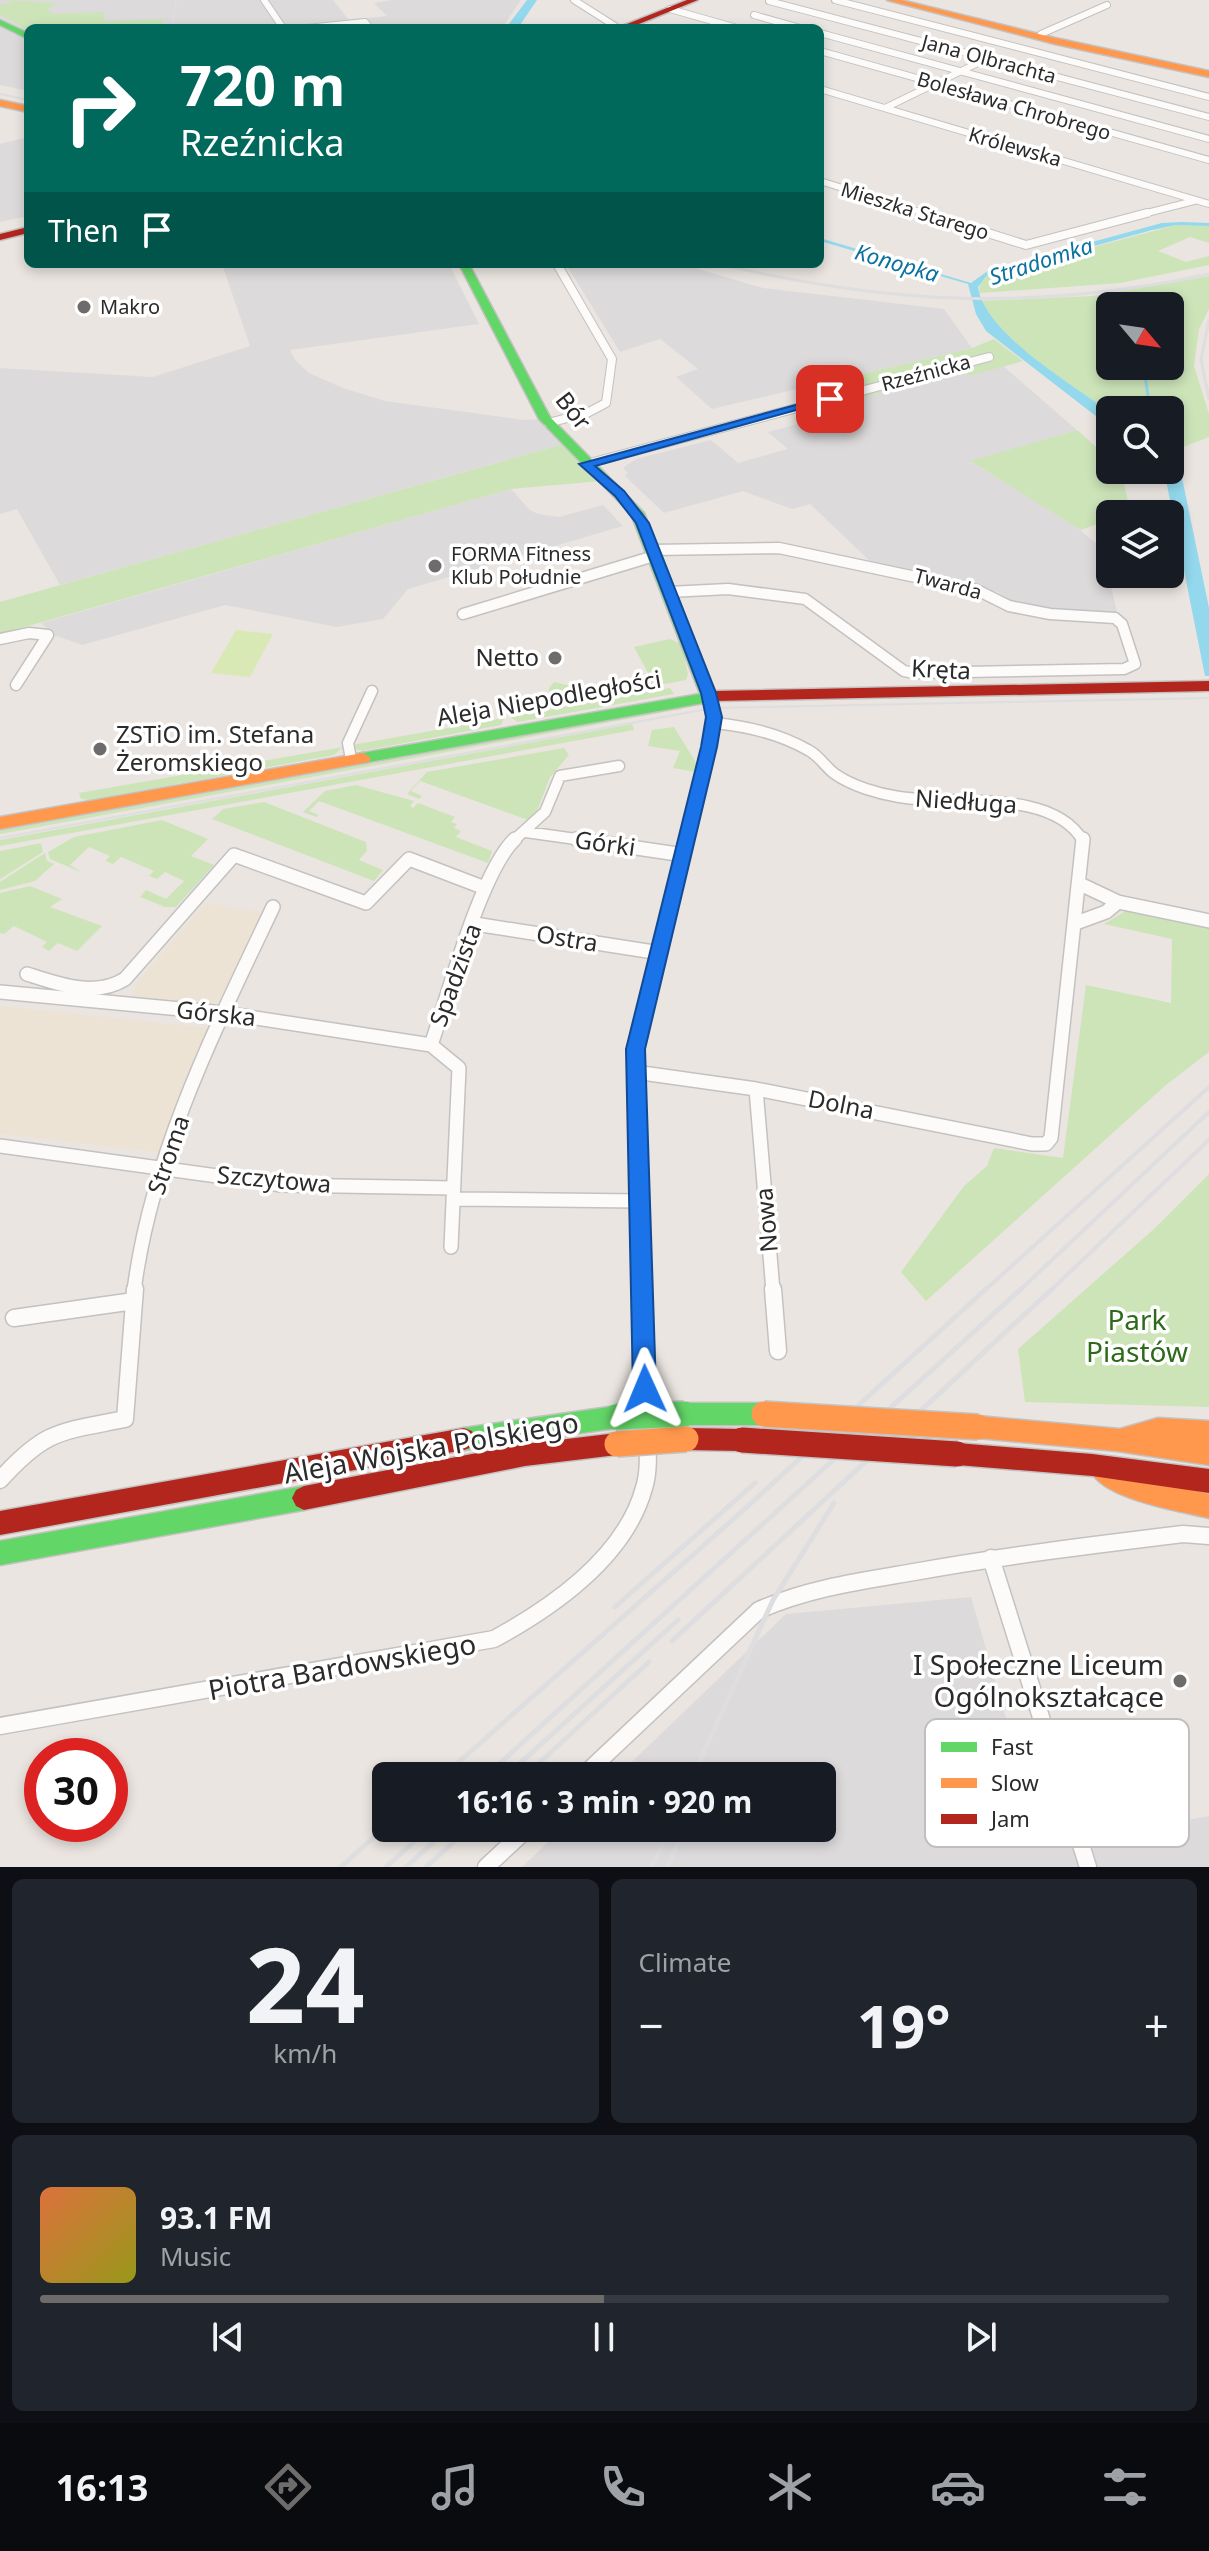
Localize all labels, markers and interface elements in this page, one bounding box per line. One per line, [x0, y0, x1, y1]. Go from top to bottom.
street label: Jana Olbrachta [917, 27, 1059, 89]
text: 720 m [180, 46, 345, 122]
icon: right [48, 56, 152, 160]
street label: Bolesława Chrobrego [914, 65, 1114, 146]
text: Rzeźnicka [180, 118, 344, 167]
street label: Królewska [965, 120, 1065, 173]
street label: Mieszka Starego [838, 175, 993, 246]
icon: arrive [135, 208, 179, 252]
text: Then [48, 210, 119, 251]
water label: Stradomka [985, 229, 1097, 291]
water label: Konopka [852, 236, 943, 288]
north arrow [1096, 292, 1184, 380]
map controls [1096, 292, 1184, 588]
place label: Makro [100, 293, 160, 320]
marker: Makro [75, 298, 93, 316]
street label: Rzeźnicka [878, 348, 973, 397]
pin [796, 365, 864, 433]
icon: arrive [808, 377, 852, 421]
street label: Bór [549, 384, 600, 436]
button: search [1096, 396, 1184, 484]
button: layers [1096, 500, 1184, 588]
place label: FORMA Fitness Klub Południe [451, 540, 591, 590]
marker: FORMA Fitness Klub Południe [426, 557, 444, 575]
street label: Twarda [911, 562, 985, 605]
place label: Netto [475, 640, 539, 673]
marker: Netto [546, 649, 564, 667]
street label: Kręta [910, 650, 972, 687]
street label: Aleja Niepodległości [434, 662, 664, 734]
place label: ZSTiO im. Stefana Żeromskiego [116, 717, 314, 778]
marker: ZSTiO im. Stefana Żeromskiego [91, 740, 109, 758]
street label: Niedługa [914, 780, 1018, 821]
street label: Górki [573, 822, 638, 863]
street label: Ostra [534, 916, 600, 959]
street label: Spadzista [421, 918, 488, 1031]
street label: Górska [175, 992, 258, 1033]
street label: Dolna [805, 1081, 877, 1126]
street label: Stroma [139, 1111, 196, 1199]
street label: Szczytowa [216, 1157, 333, 1200]
street label: Nowa [746, 1187, 785, 1254]
park label: Park Piastów [1086, 1300, 1188, 1370]
position arrow [603, 1347, 687, 1431]
street label: Aleja Wojska Polskiego [280, 1402, 581, 1492]
street label: Piotra Bardowskiego [205, 1624, 479, 1708]
place label: I Społeczne Liceum Ogólnokształcące [913, 1645, 1164, 1715]
marker: I Społeczne Liceum Ogólnokształcące [1171, 1672, 1189, 1690]
legend [925, 1719, 1189, 1847]
text: Fast [991, 1731, 1033, 1761]
speed limit sign: 30 [24, 1738, 128, 1842]
text: Slow [991, 1767, 1040, 1797]
text: 16:16 · 3 min · 920 m [456, 1781, 752, 1822]
text: Jam [989, 1803, 1030, 1833]
text: 24 [246, 1912, 365, 2053]
text: Climate [639, 1944, 731, 1980]
text: 19° [857, 1984, 951, 2066]
text: − [639, 1995, 664, 2055]
text: + [1144, 1995, 1169, 2055]
text: km/h [273, 2035, 337, 2071]
text: 93.1 FM [160, 2197, 272, 2238]
text: Music [160, 2238, 231, 2274]
icon: previous [206, 2315, 250, 2359]
icon: pause [582, 2315, 626, 2359]
icon: next [959, 2315, 1003, 2359]
icon: directions [260, 2459, 316, 2515]
icon: music [427, 2459, 483, 2515]
icon: phone [595, 2459, 651, 2515]
icon: climate [762, 2459, 818, 2515]
icon: car [930, 2459, 986, 2515]
icon: filters [1097, 2459, 1153, 2515]
text: 16:13 [56, 2463, 148, 2512]

